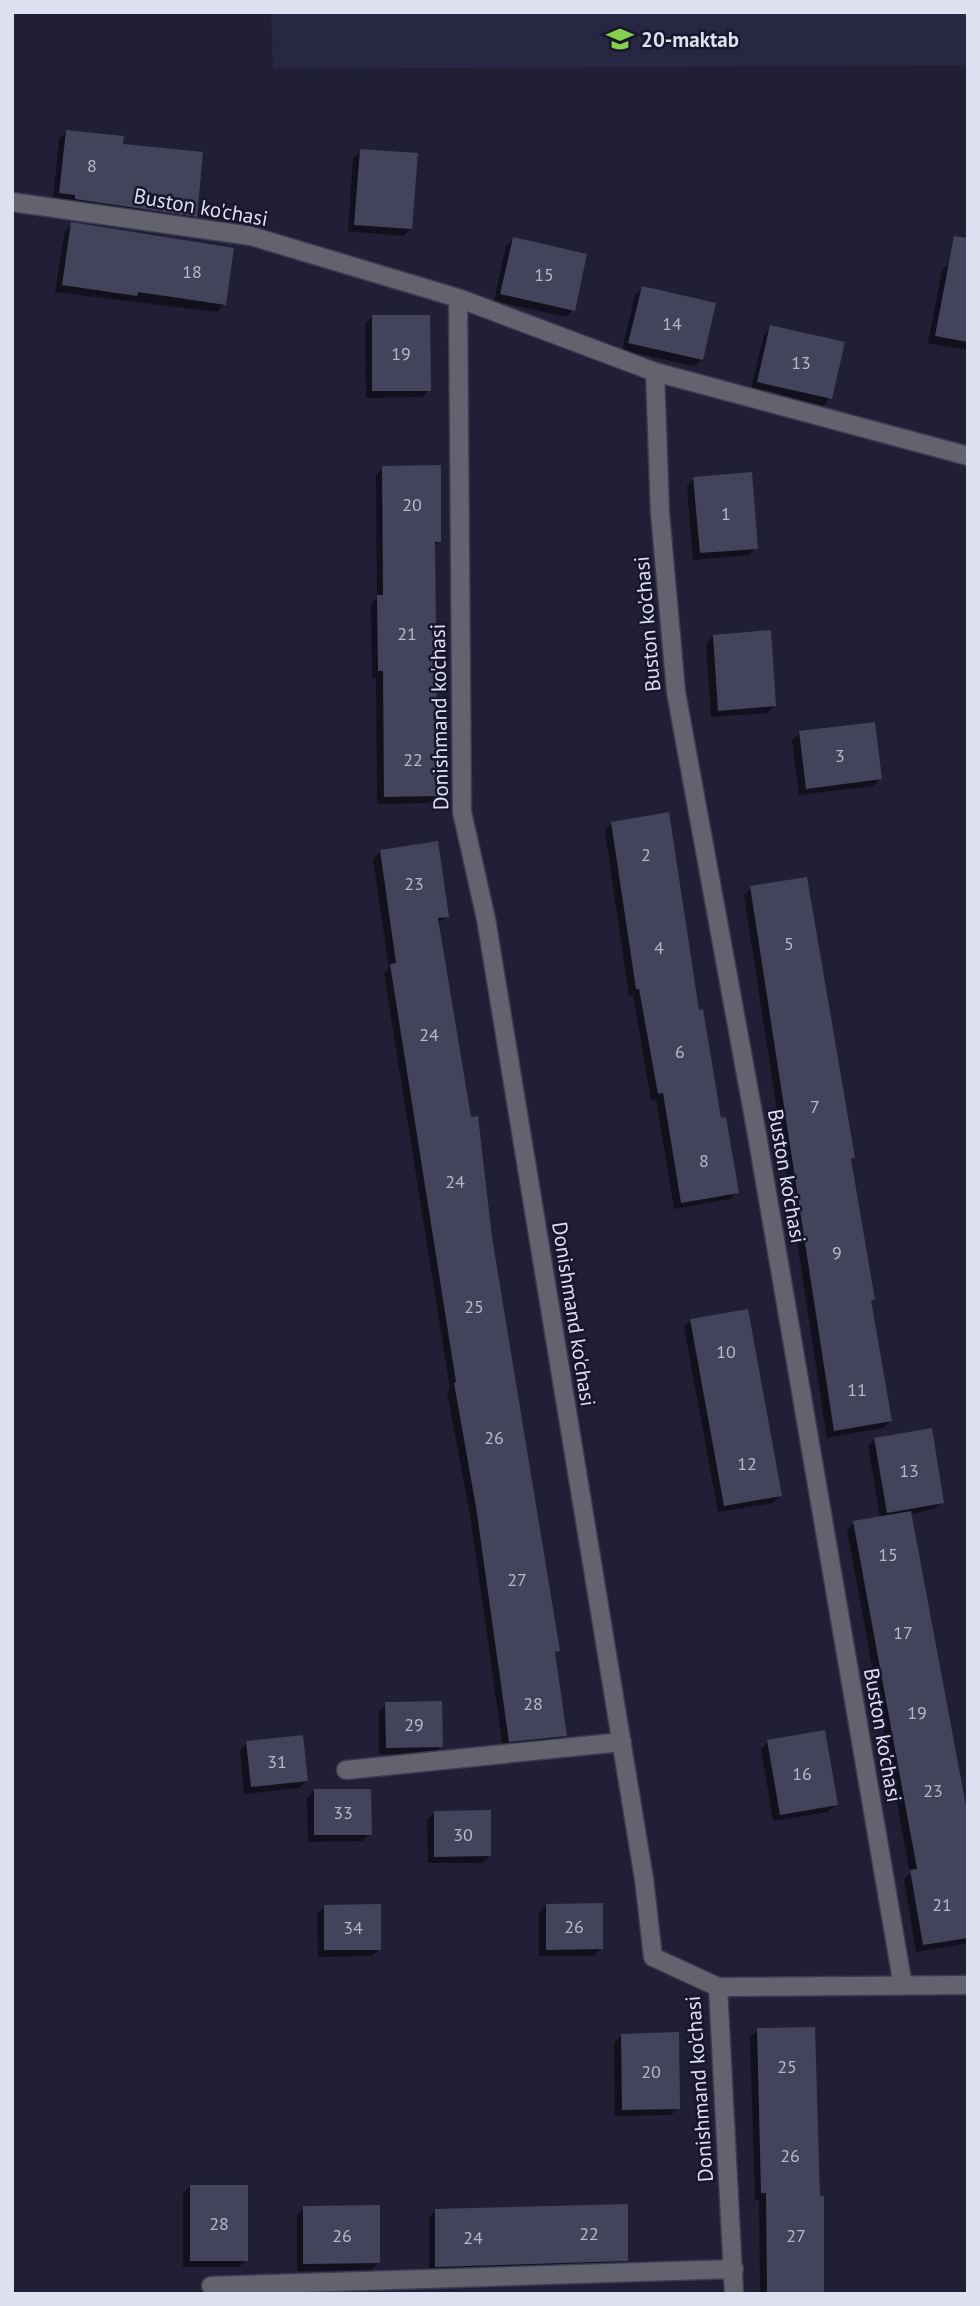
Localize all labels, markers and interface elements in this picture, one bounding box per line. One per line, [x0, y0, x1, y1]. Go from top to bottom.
school or university icon: 20-maktab [605, 24, 635, 54]
place label: 20-maktab [641, 26, 739, 53]
house number: 8 [87, 154, 97, 177]
street label: Buston ko'chasi [132, 182, 270, 232]
house number: 18 [182, 260, 202, 283]
house number: 15 [534, 263, 554, 286]
house number: 14 [662, 312, 682, 335]
house number: 19 [391, 342, 411, 365]
house number: 13 [791, 351, 811, 374]
house number: 20 [402, 493, 422, 516]
house number: 1 [721, 502, 731, 525]
street label: Buston ko'chasi [628, 555, 666, 693]
house number: 21 [397, 622, 417, 645]
street label: Donishmand ko'chasi [424, 624, 454, 810]
house number: 3 [835, 744, 845, 767]
house number: 22 [403, 748, 423, 771]
house number: 2 [641, 843, 651, 866]
house number: 23 [404, 872, 424, 895]
house number: 5 [784, 932, 794, 955]
house number: 4 [654, 936, 664, 959]
house number: 24 [419, 1023, 439, 1046]
house number: 6 [675, 1040, 685, 1063]
house number: 7 [810, 1095, 820, 1118]
street label: Buston ko'chasi [762, 1107, 812, 1245]
house number: 8 [699, 1149, 709, 1172]
house number: 24 [445, 1170, 465, 1193]
street label: Donishmand ko'chasi [546, 1220, 602, 1408]
house number: 9 [832, 1241, 842, 1264]
house number: 25 [464, 1295, 484, 1318]
house number: 10 [716, 1340, 736, 1363]
house number: 11 [847, 1378, 867, 1401]
house number: 26 [484, 1426, 504, 1449]
house number: 12 [737, 1452, 757, 1475]
house number: 13 [899, 1459, 919, 1482]
house number: 15 [878, 1543, 898, 1566]
house number: 27 [507, 1568, 527, 1591]
house number: 17 [893, 1621, 913, 1644]
street label: Buston ko'chasi [858, 1666, 908, 1804]
house number: 28 [523, 1692, 543, 1715]
house number: 19 [907, 1701, 927, 1724]
house number: 29 [404, 1713, 424, 1736]
house number: 31 [267, 1750, 287, 1773]
house number: 16 [792, 1762, 812, 1785]
house number: 23 [923, 1779, 943, 1802]
house number: 33 [333, 1801, 353, 1824]
house number: 30 [453, 1823, 473, 1846]
house number: 21 [932, 1893, 952, 1916]
house number: 26 [564, 1915, 584, 1938]
house number: 34 [343, 1916, 363, 1939]
street label: Donishmand ko'chasi [679, 1995, 719, 2183]
house number: 25 [777, 2055, 797, 2078]
house number: 20 [641, 2060, 661, 2083]
house number: 26 [780, 2144, 800, 2167]
house number: 28 [209, 2212, 229, 2235]
house number: 22 [579, 2222, 599, 2245]
house number: 26 [332, 2224, 352, 2247]
house number: 27 [786, 2224, 806, 2247]
house number: 24 [463, 2226, 483, 2249]

